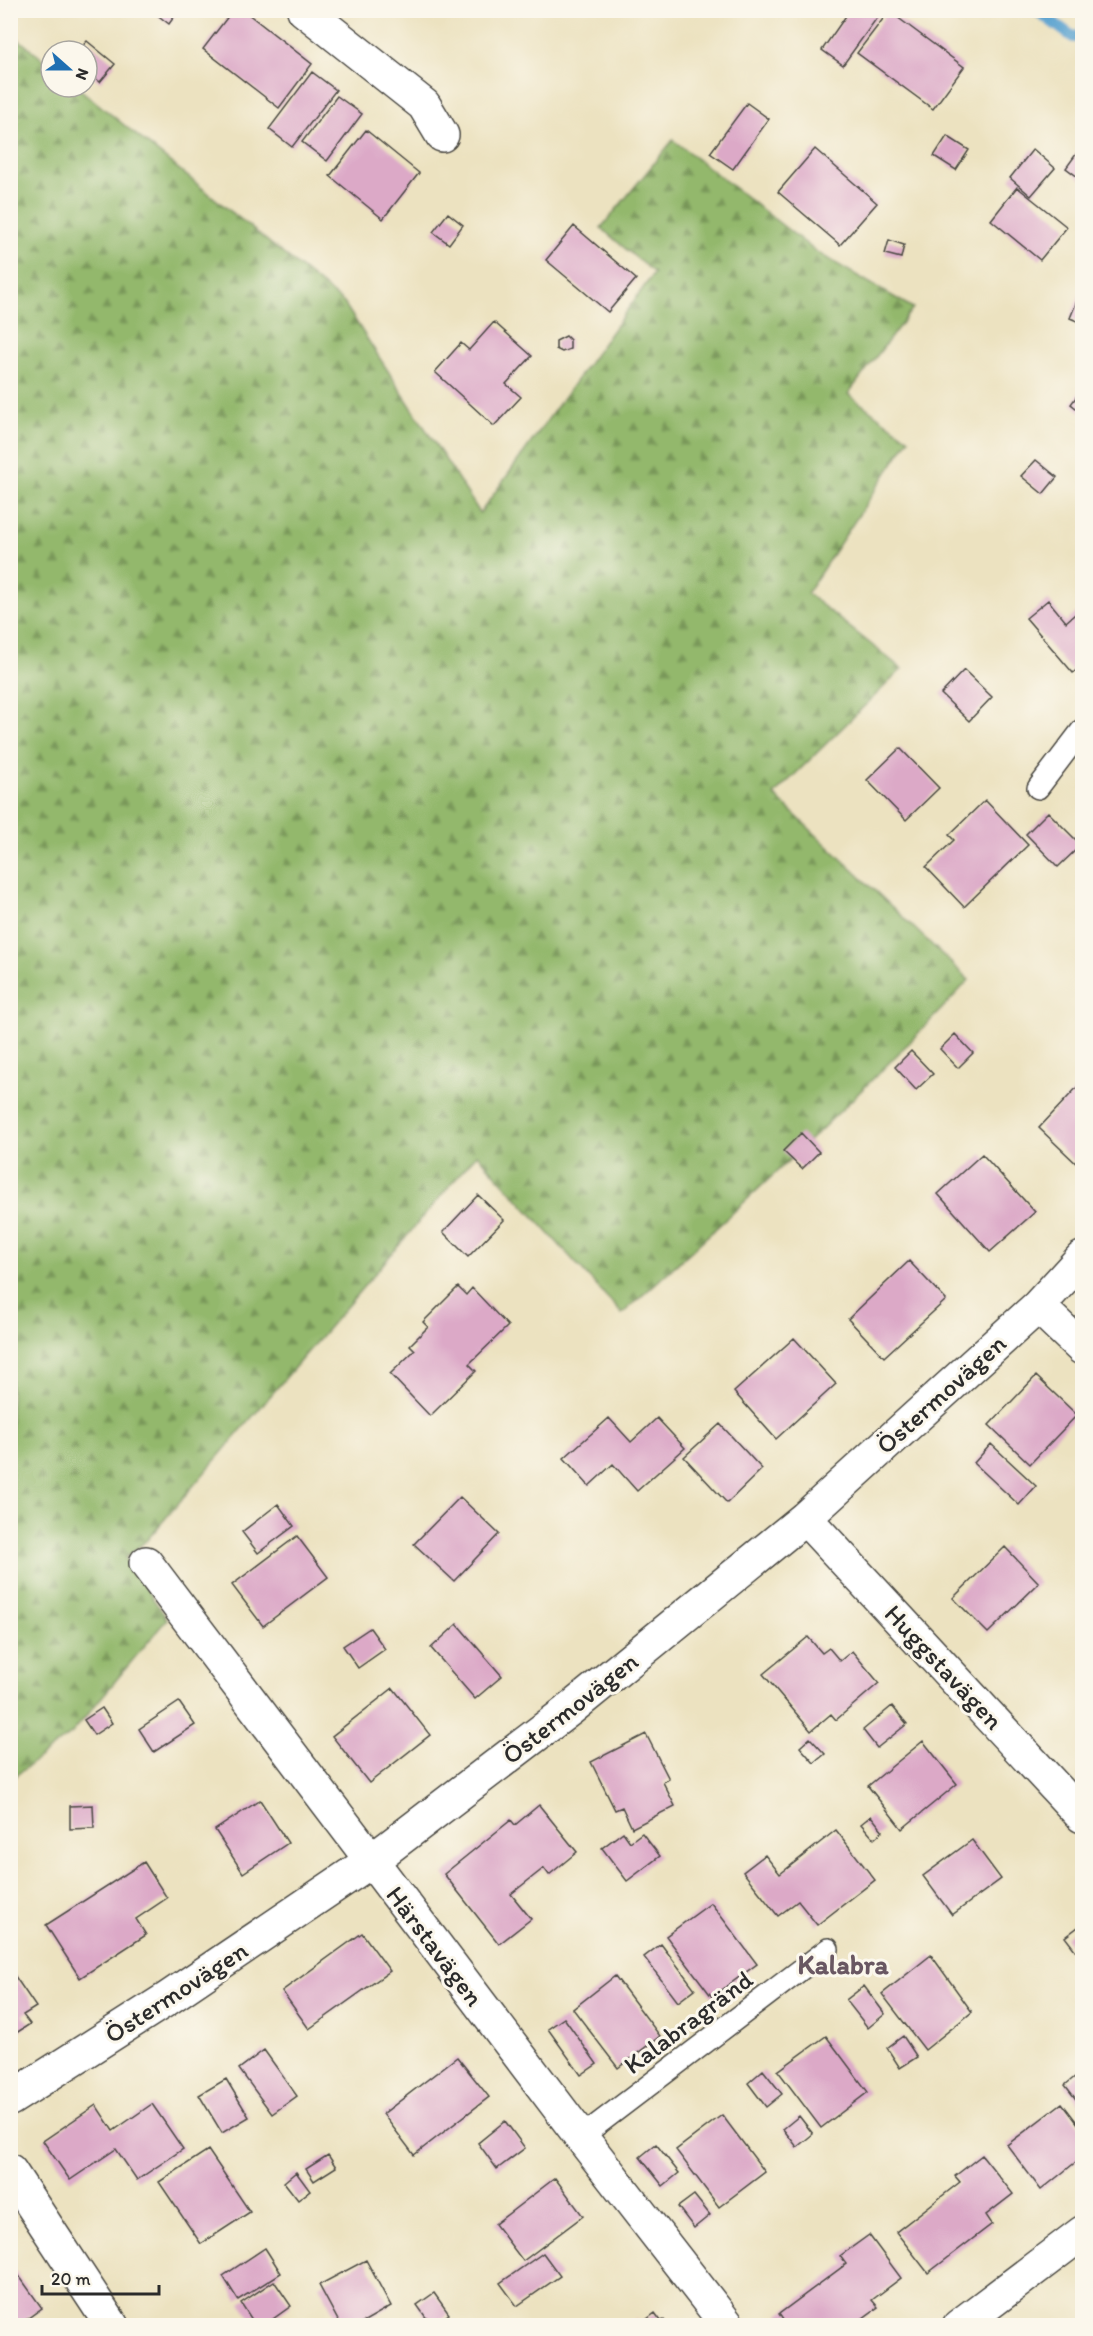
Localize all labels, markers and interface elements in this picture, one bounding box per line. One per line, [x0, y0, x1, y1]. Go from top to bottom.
north arrow [39, 39, 99, 99]
text: N [72, 66, 93, 83]
street label: Östermovägen [869, 1327, 1013, 1461]
street label: Huggstavägen [878, 1598, 1010, 1736]
street label: Östermovägen [495, 1645, 645, 1771]
street label: Härstavägen [379, 1880, 491, 2013]
street label: Östermovägen [98, 1934, 254, 2050]
district label: Kalabra [797, 1948, 889, 1981]
street label: Kalabragränd [617, 1963, 759, 2081]
scale bar [42, 2258, 159, 2296]
text: 20 m [51, 2268, 91, 2290]

